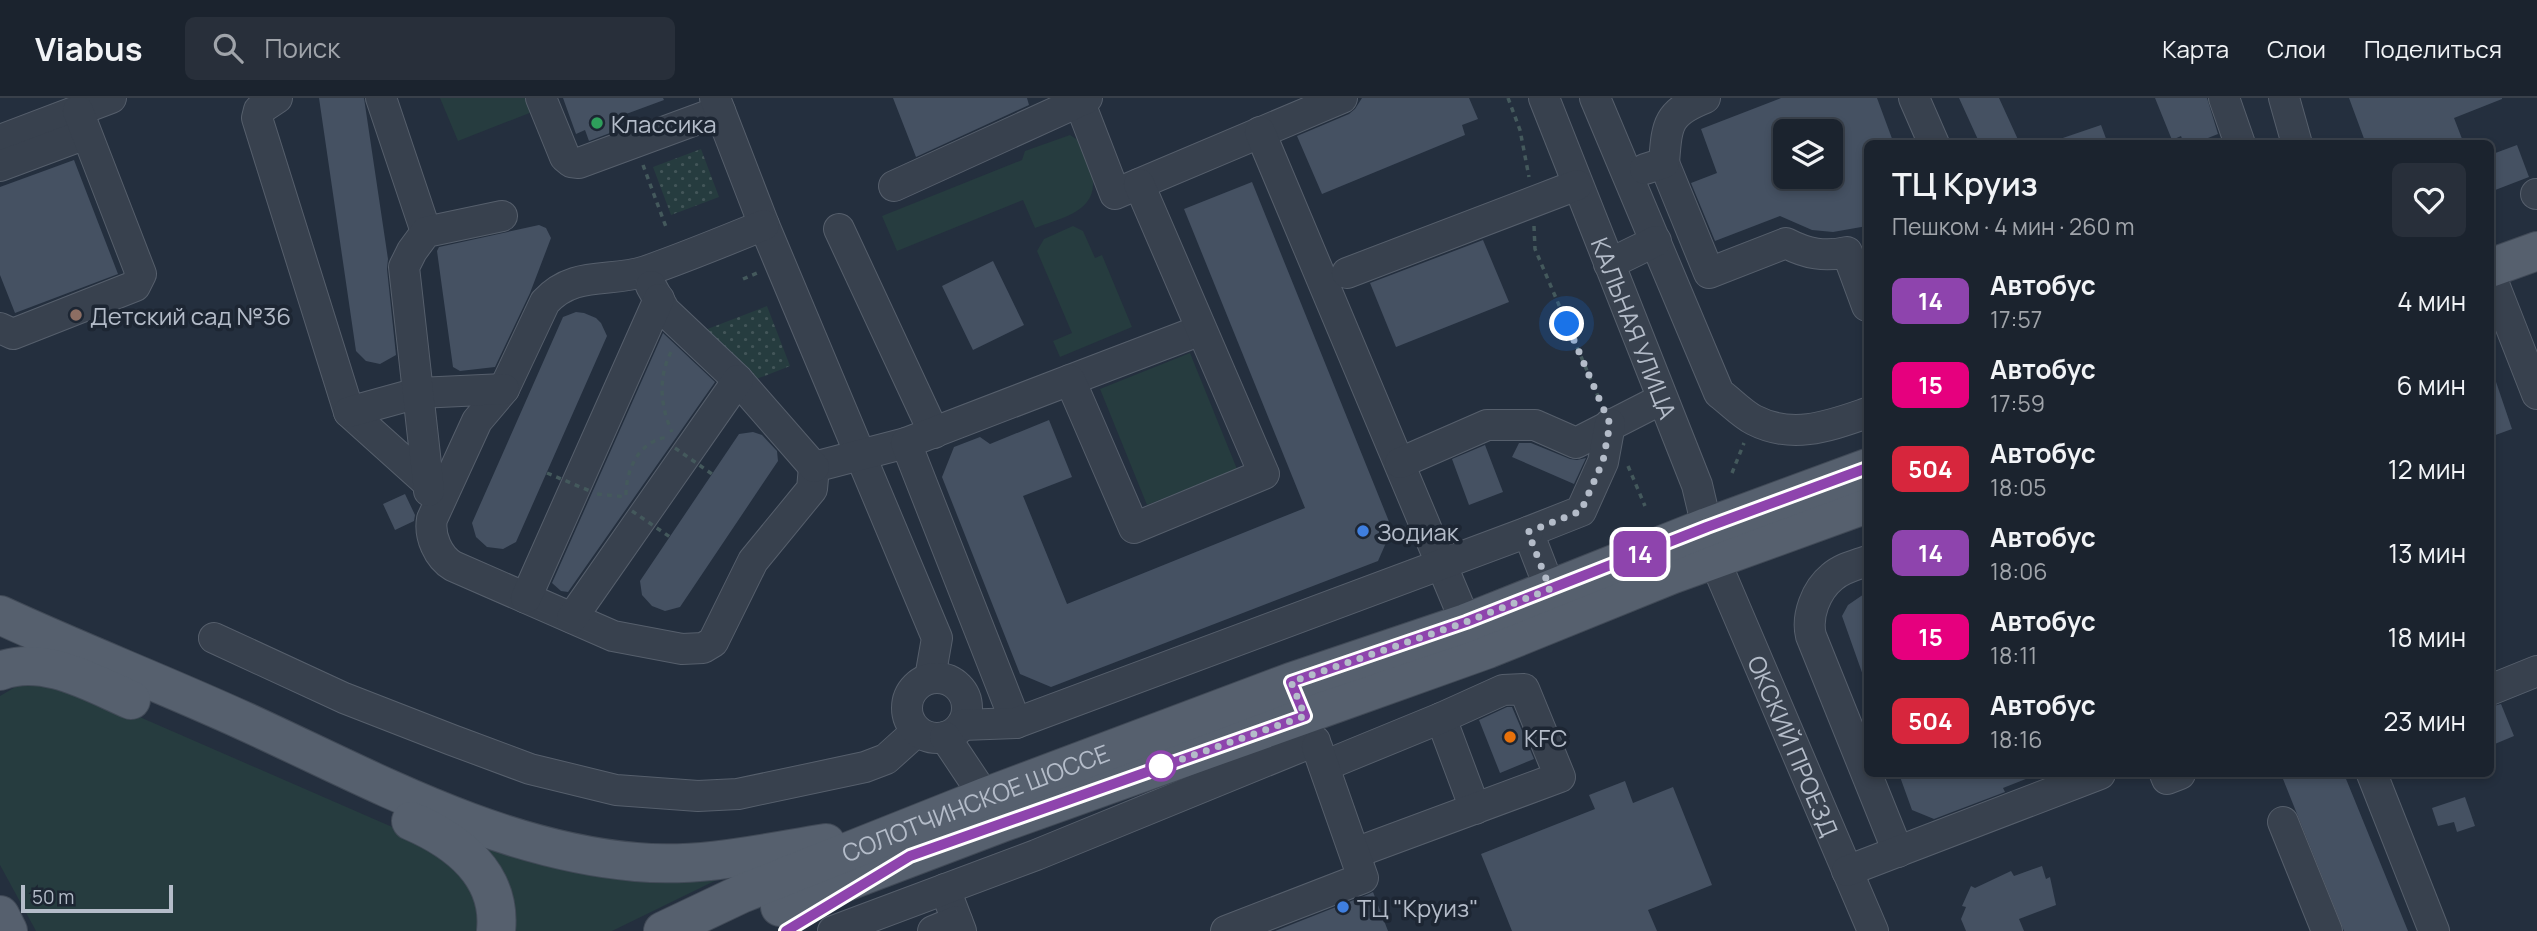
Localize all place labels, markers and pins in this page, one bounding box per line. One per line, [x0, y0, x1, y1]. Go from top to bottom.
place label: Классика [611, 107, 717, 140]
marker: Классика [589, 115, 605, 131]
place label: Детский сад №36 [90, 299, 291, 332]
marker: Детский сад №36 [68, 307, 84, 323]
place label: Зодиак [1377, 515, 1460, 548]
marker: Зодиак [1355, 523, 1371, 539]
place label: KFC [1524, 721, 1568, 754]
marker: KFC [1502, 729, 1518, 745]
unlabelled marker [1146, 751, 1176, 781]
place label: ТЦ "Круиз" [1357, 891, 1479, 924]
marker: ТЦ "Круиз" [1335, 899, 1351, 915]

